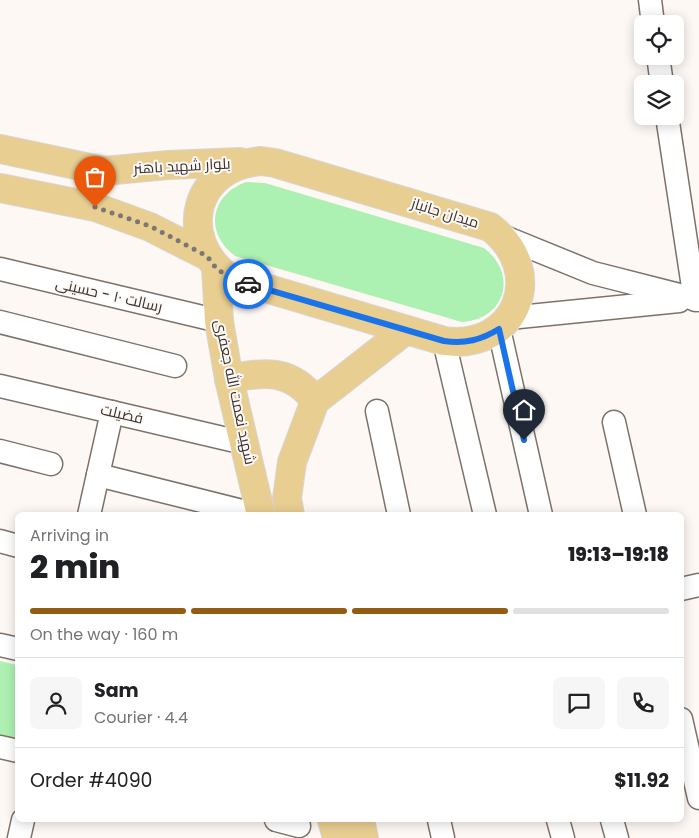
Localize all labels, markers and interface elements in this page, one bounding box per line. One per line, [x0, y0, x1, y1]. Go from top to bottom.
map controls [634, 15, 684, 125]
button: locate [634, 15, 684, 65]
button: layers [634, 75, 684, 125]
street label: بلوار شهید باهنر [132, 152, 231, 179]
pin [74, 156, 116, 207]
icon: bag [81, 163, 109, 191]
street label: میدان جانباز [408, 192, 482, 233]
courier [223, 259, 273, 309]
icon: car [234, 270, 262, 298]
street label: رسالت ۱۰ - حسینی [54, 272, 165, 317]
street label: شهید نعمت الله جعفری [210, 317, 261, 466]
pin [503, 389, 545, 440]
icon: home [510, 396, 538, 424]
street label: فضیلت [99, 398, 146, 429]
text: Arriving in [30, 524, 109, 547]
text: 19:13–19:18 [568, 541, 669, 568]
text: 2 min [30, 544, 120, 589]
text: On the way · 160 m [30, 623, 178, 646]
button: person [30, 677, 82, 729]
text: Sam [94, 677, 139, 704]
button: chat [553, 677, 605, 729]
button: phone [617, 677, 669, 729]
text: Courier · 4.4 [94, 706, 188, 729]
text: Order #4090 [30, 767, 153, 794]
text: $11.92 [614, 767, 669, 794]

